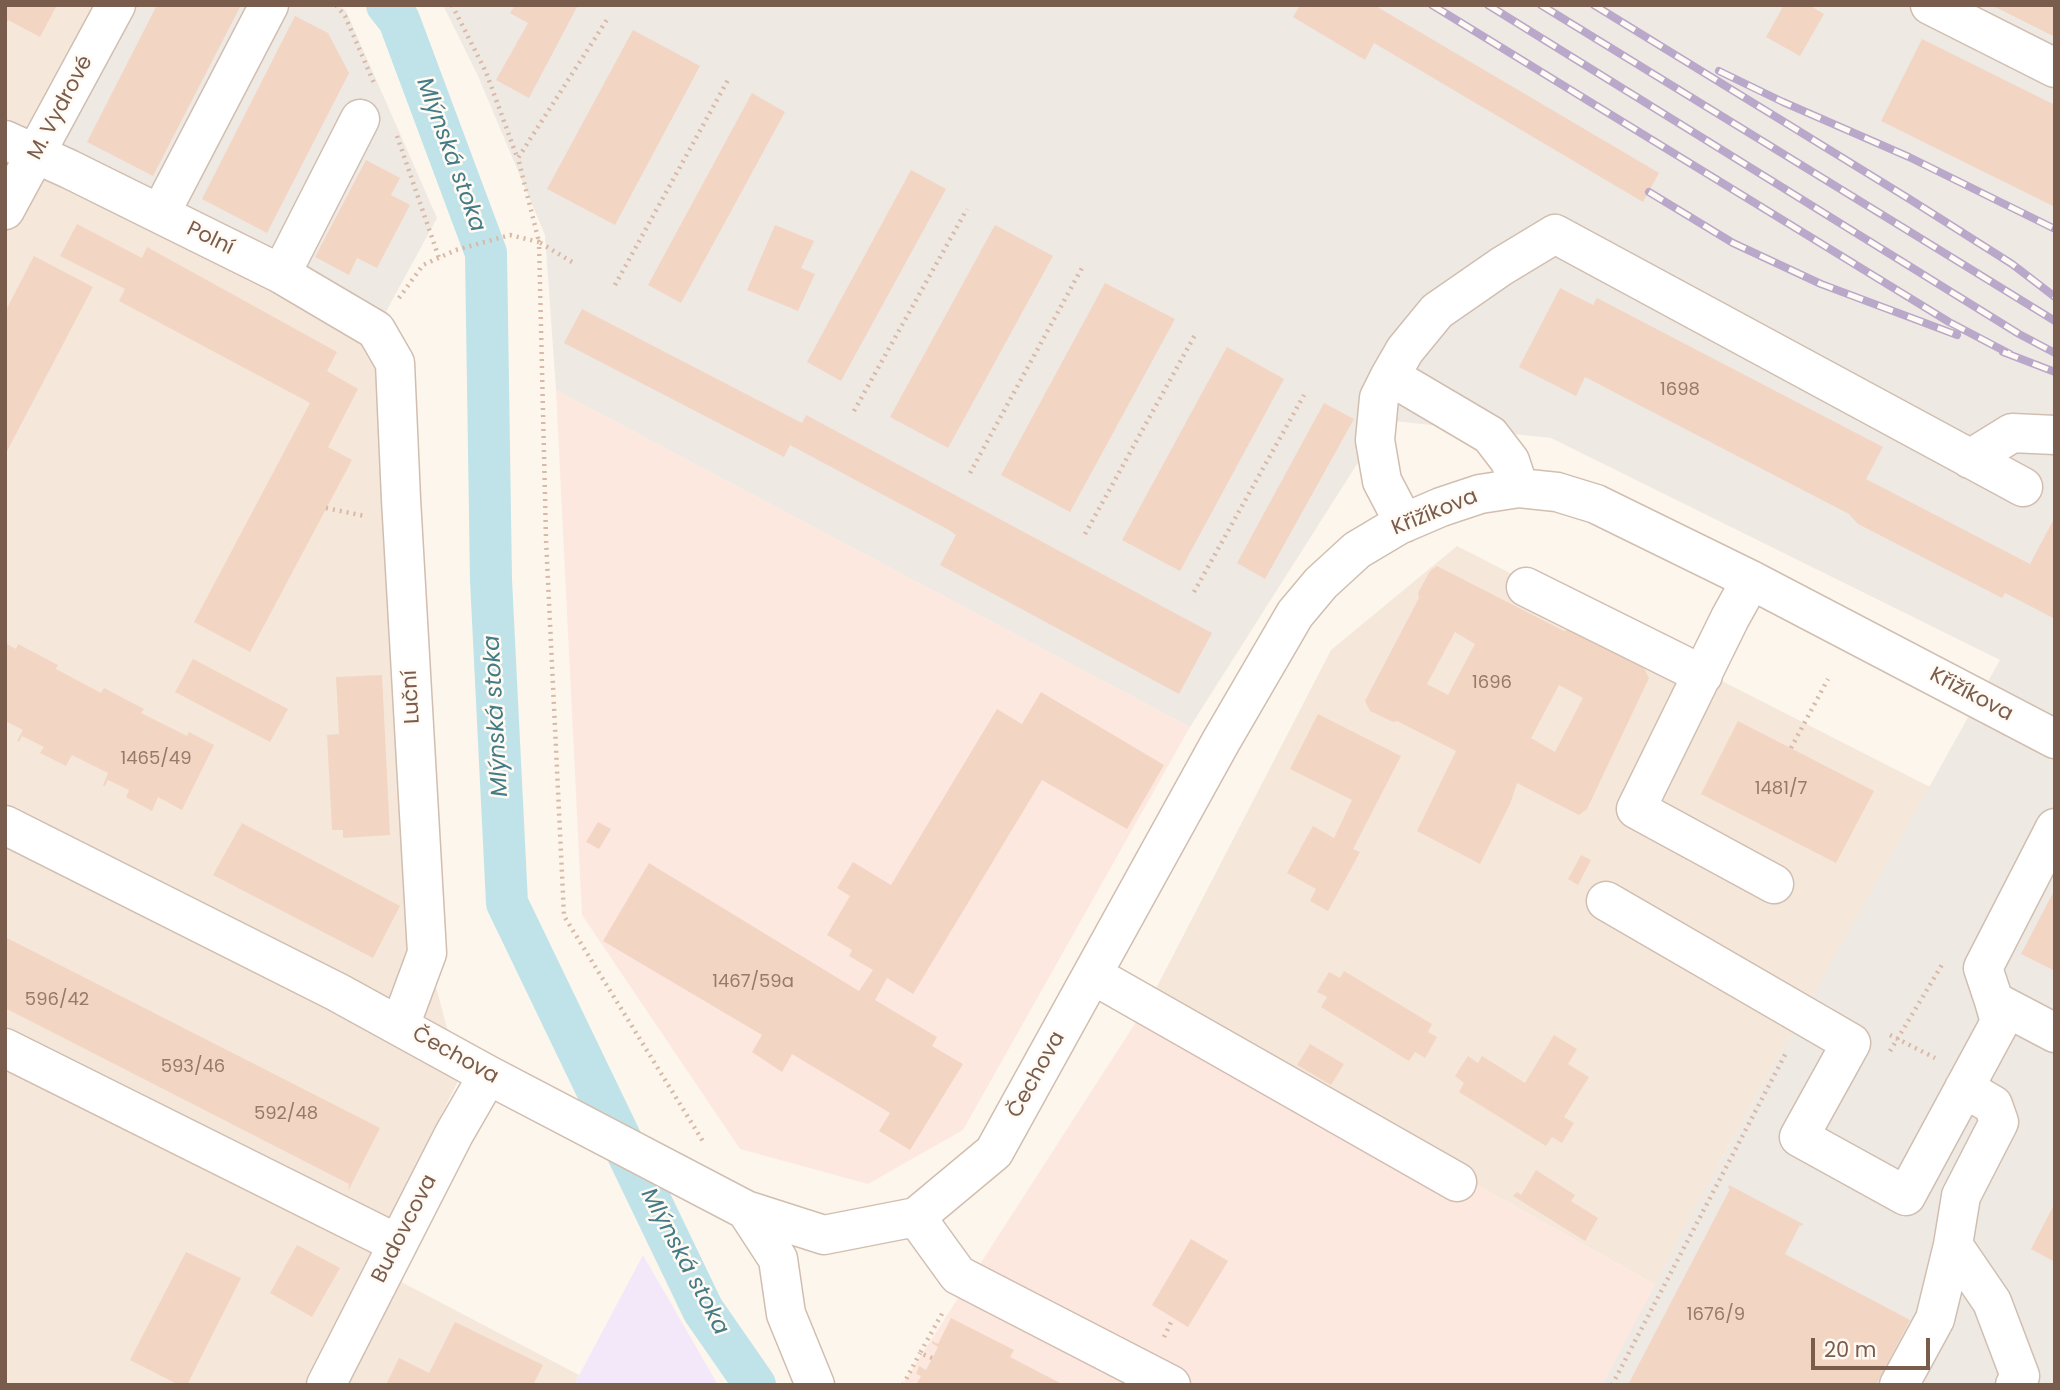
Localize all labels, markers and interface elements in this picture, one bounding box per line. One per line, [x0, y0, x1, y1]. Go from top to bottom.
street label: M. Vydrové [23, 52, 99, 164]
water label: Mlýnská stoka [409, 74, 491, 236]
street label: Polní [182, 217, 238, 261]
house number: 1698 [1660, 379, 1700, 401]
street label: Křižíkova [1388, 484, 1482, 542]
water label: Mlýnská stoka [479, 634, 515, 798]
street label: Křižíkova [1925, 663, 2017, 727]
street label: Luční [398, 669, 426, 725]
house number: 1696 [1472, 672, 1512, 694]
house number: 1465/49 [120, 748, 192, 770]
house number: 1481/7 [1755, 778, 1807, 800]
house number: 1467/59a [712, 971, 794, 993]
house number: 596/42 [25, 989, 89, 1011]
street label: Čechova [407, 1022, 503, 1090]
street label: Čechova [1003, 1027, 1071, 1123]
house number: 593/46 [161, 1056, 225, 1078]
house number: 592/48 [254, 1103, 318, 1125]
street label: Budovcova [367, 1171, 443, 1287]
water label: Mlýnská stoka [634, 1184, 734, 1340]
house number: 1676/9 [1687, 1304, 1745, 1326]
scale bar [1815, 1324, 1934, 1368]
text: 20 m [1824, 1335, 1877, 1364]

